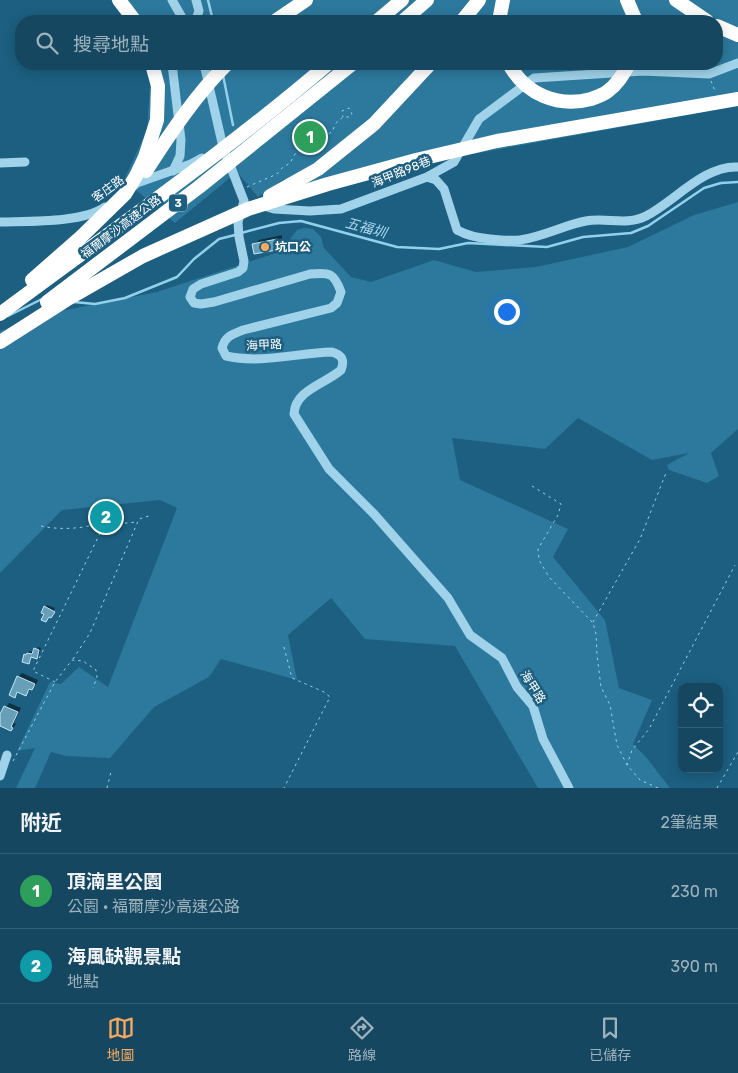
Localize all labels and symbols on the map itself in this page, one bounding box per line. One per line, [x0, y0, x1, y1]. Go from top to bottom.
pin: 1 [294, 118, 326, 156]
street label: 海甲路98巷 [369, 154, 433, 190]
street label: 客庄路 [89, 173, 127, 205]
street label: 福爾摩沙高速公路 [78, 193, 164, 261]
road number: 3 [169, 194, 187, 212]
water label: 五福圳 [344, 214, 390, 242]
place label: 坑口公 [275, 240, 311, 254]
marker: 坑口公 [259, 241, 271, 253]
your location [494, 299, 520, 325]
street label: 海甲路 [246, 337, 282, 353]
pin: 2 [90, 498, 122, 536]
street label: 海甲路 [518, 668, 548, 706]

